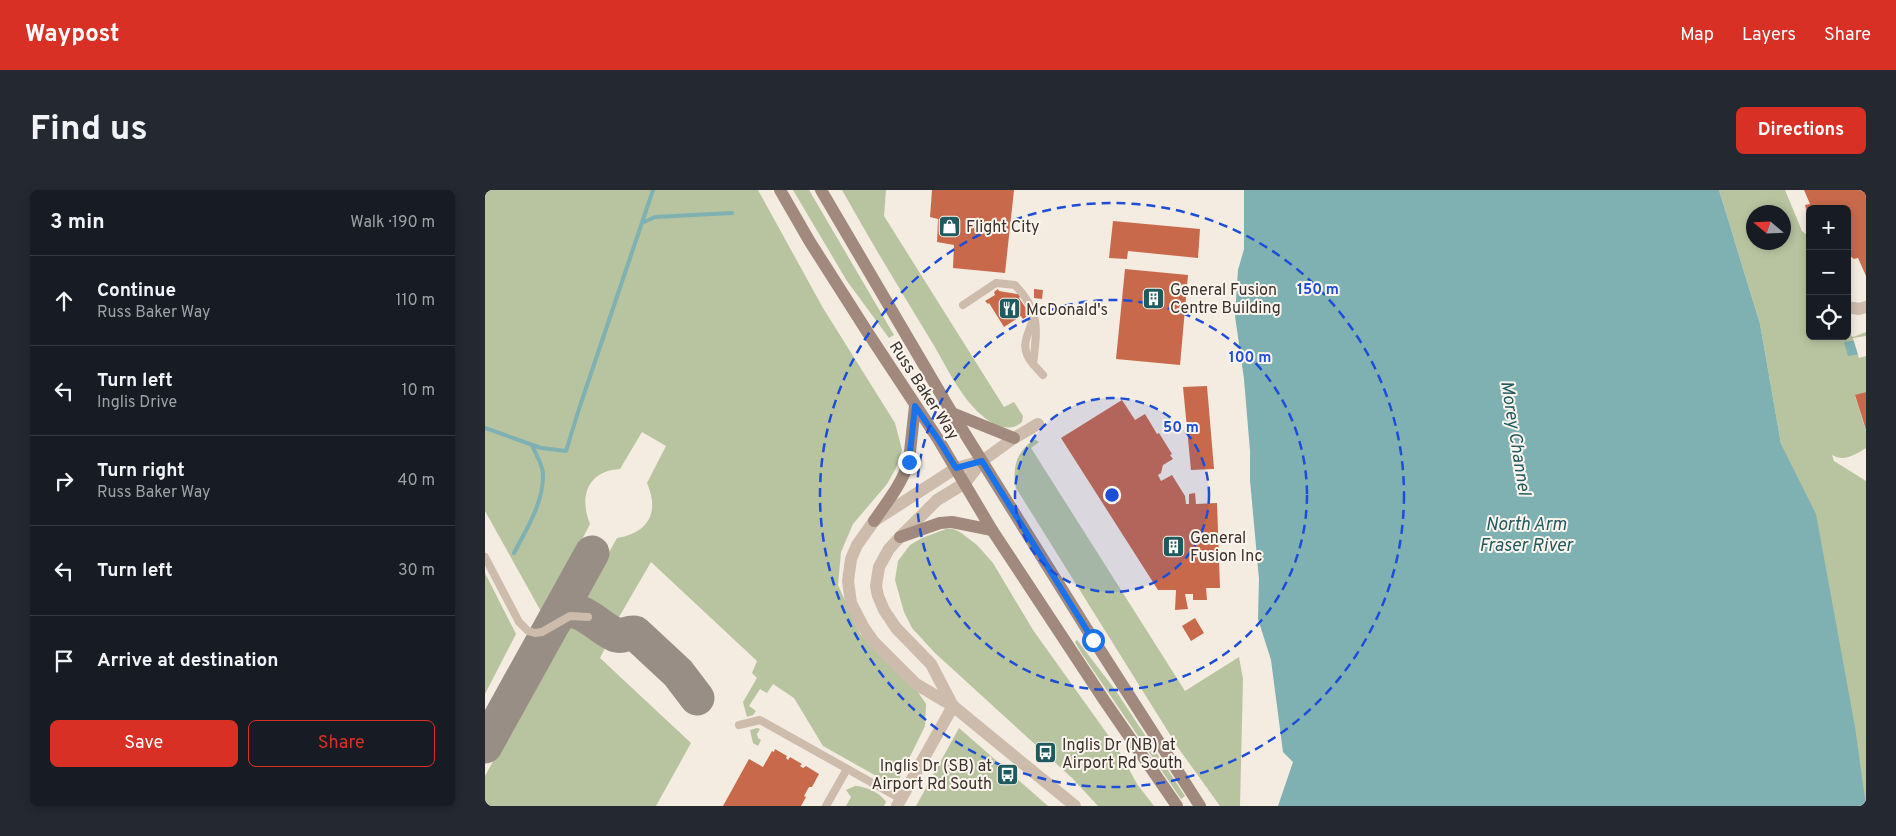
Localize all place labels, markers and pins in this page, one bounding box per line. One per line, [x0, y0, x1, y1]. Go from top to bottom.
shop icon: Flight City [938, 214, 962, 238]
place label: Flight City [966, 218, 1039, 238]
place label: General Fusion Centre Building [1170, 281, 1281, 319]
building icon: General Fusion Centre Building [1142, 286, 1166, 310]
restaurant icon: McDonald's [998, 297, 1022, 321]
place label: McDonald's [1026, 301, 1108, 321]
centre of rings [1103, 486, 1121, 504]
place label: General Fusion Inc [1190, 529, 1262, 567]
building icon: General Fusion Inc [1162, 534, 1186, 558]
place label: Inglis Dr (NB) at Airport Rd South [1062, 736, 1182, 774]
bus stop icon: Inglis Dr (NB) at Airport Rd South [1034, 741, 1058, 765]
place label: Inglis Dr (SB) at Airport Rd South [872, 757, 992, 795]
bus stop icon: Inglis Dr (SB) at Airport Rd South [996, 762, 1020, 786]

